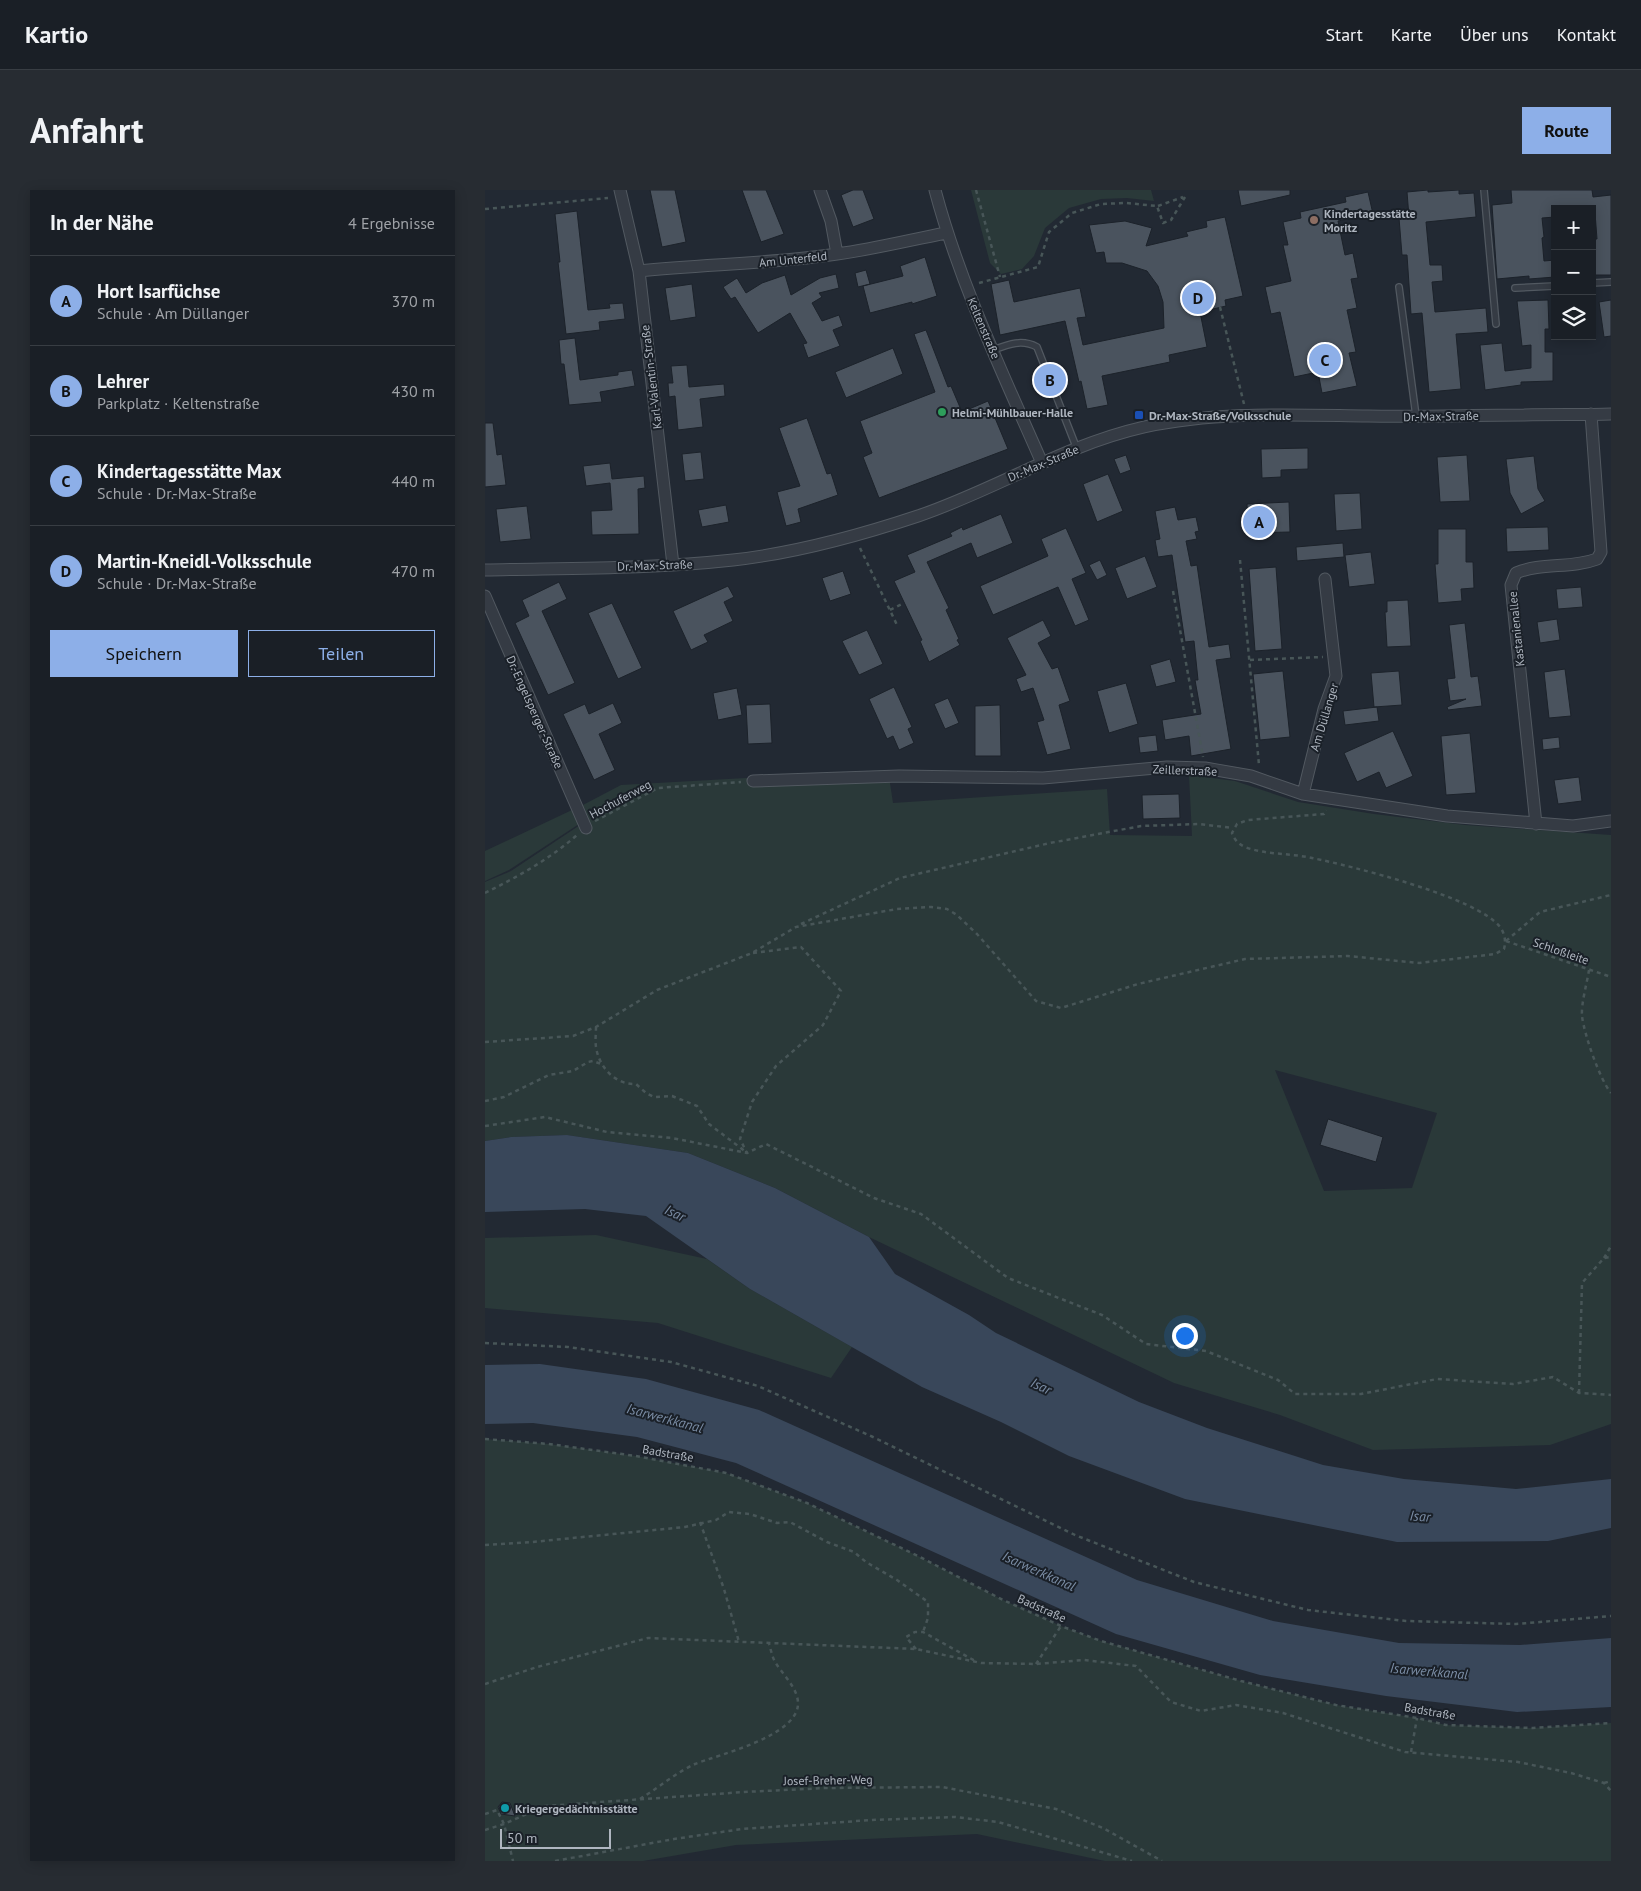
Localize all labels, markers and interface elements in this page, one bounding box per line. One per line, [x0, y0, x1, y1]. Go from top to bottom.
text: Kartio [25, 19, 88, 50]
text: Start [1325, 23, 1363, 46]
text: Karte [1391, 23, 1432, 46]
text: Über uns [1460, 23, 1529, 46]
text: Kontakt [1557, 23, 1616, 46]
text: Anfahrt [30, 107, 143, 153]
button: Route [1522, 107, 1611, 154]
map controls [1551, 205, 1596, 340]
button: + [1551, 205, 1596, 250]
place label: Kindertagesstätte Moritz [1324, 206, 1416, 235]
text: In der Nähe [50, 209, 154, 236]
text: 4 Ergebnisse [348, 213, 435, 233]
marker: Kindertagesstätte Moritz [1308, 214, 1320, 226]
street label: Am Unterfeld [758, 248, 828, 270]
button: − [1551, 250, 1596, 295]
text: Hort Isarfüchse [97, 279, 220, 303]
pin: D [1182, 279, 1214, 317]
text: A [61, 291, 71, 311]
text: 370 m [392, 291, 435, 311]
street label: Keltenstraße [964, 295, 1004, 361]
button: layers [1551, 295, 1596, 340]
text: Schule · Am Düllanger [97, 303, 249, 323]
street label: Karl-Valentin-Straße [637, 324, 665, 430]
pin: C [1309, 341, 1341, 379]
pin: B [1034, 361, 1066, 399]
text: Lehrer [97, 369, 149, 393]
text: B [61, 381, 71, 401]
text: 430 m [392, 381, 435, 401]
text: Parkplatz · Keltenstraße [97, 393, 260, 413]
place label: Helmi-Mühlbauer-Halle [952, 405, 1073, 420]
marker: Helmi-Mühlbauer-Halle [936, 406, 948, 418]
place label: Dr.-Max-Straße/Volksschule [1149, 408, 1291, 423]
street label: Dr.-Max-Straße [1403, 408, 1479, 424]
marker: Dr.-Max-Straße/Volksschule [1133, 409, 1145, 421]
street label: Dr.-Max-Straße [1005, 441, 1081, 485]
text: Kindertagesstätte Max [97, 459, 281, 483]
text: C [62, 471, 70, 491]
text: 440 m [392, 471, 435, 491]
text: Schule · Dr.-Max-Straße [97, 483, 257, 503]
pin: A [1243, 503, 1275, 541]
text: Martin-Kneidl-Volksschule [97, 549, 312, 573]
street label: Dr.-Max-Straße [617, 556, 693, 574]
text: D [61, 561, 71, 581]
text: 470 m [392, 561, 435, 581]
text: Schule · Dr.-Max-Straße [97, 573, 257, 593]
street label: Kastanienallee [1505, 591, 1527, 667]
button: Speichern [50, 630, 238, 677]
button: Teilen [248, 630, 435, 677]
street label: Dr.-Engelsperger-Straße [503, 653, 567, 771]
street label: Am Düllanger [1307, 681, 1341, 753]
street label: Zeillerstraße [1152, 761, 1218, 779]
street label: Hochuferweg [586, 776, 654, 822]
street label: Schloßleite [1531, 934, 1591, 968]
water label: Isar [662, 1200, 690, 1226]
your location [1172, 1323, 1198, 1349]
water label: Isar [1028, 1373, 1056, 1399]
water label: Isarwerkkanal [625, 1399, 705, 1437]
street label: Badstraße [641, 1441, 695, 1465]
water label: Isar [1409, 1506, 1432, 1526]
water label: Isarwerkkanal [1000, 1547, 1079, 1595]
street label: Badstraße [1015, 1591, 1069, 1625]
water label: Isarwerkkanal [1389, 1659, 1469, 1683]
street label: Badstraße [1403, 1699, 1457, 1723]
street label: Josef-Breher-Weg [782, 1772, 873, 1788]
place label: Kriegergedächtnisstätte [515, 1801, 638, 1816]
marker: Kriegergedächtnisstätte [499, 1802, 511, 1814]
scale bar [500, 1826, 611, 1849]
text: 50 m [507, 1829, 537, 1847]

